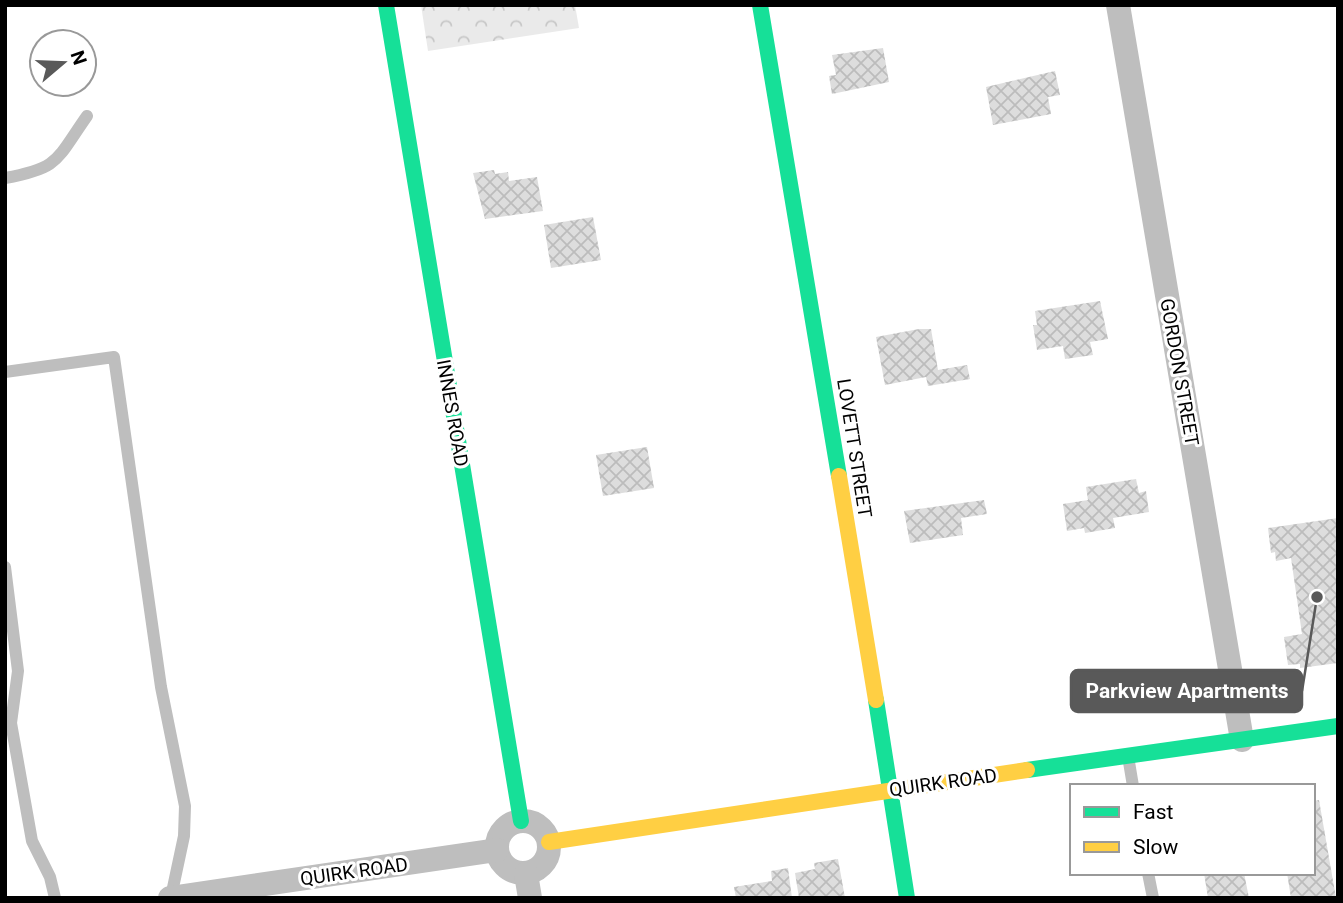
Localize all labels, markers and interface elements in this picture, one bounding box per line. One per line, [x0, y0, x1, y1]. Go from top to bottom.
north arrow [28, 28, 98, 98]
text: N [66, 48, 92, 68]
street label: GORDON STREET [1155, 297, 1204, 447]
street label: INNES ROAD [432, 358, 473, 469]
street label: LOVETT STREET [832, 377, 877, 519]
callout: Parkview Apartments [1071, 670, 1302, 712]
text: Parkview Apartments [1085, 679, 1289, 703]
street label: QUIRK ROAD [888, 764, 998, 801]
legend [1070, 784, 1315, 875]
text: Fast [1133, 800, 1174, 824]
text: Slow [1133, 835, 1179, 859]
street label: QUIRK ROAD [299, 853, 409, 890]

